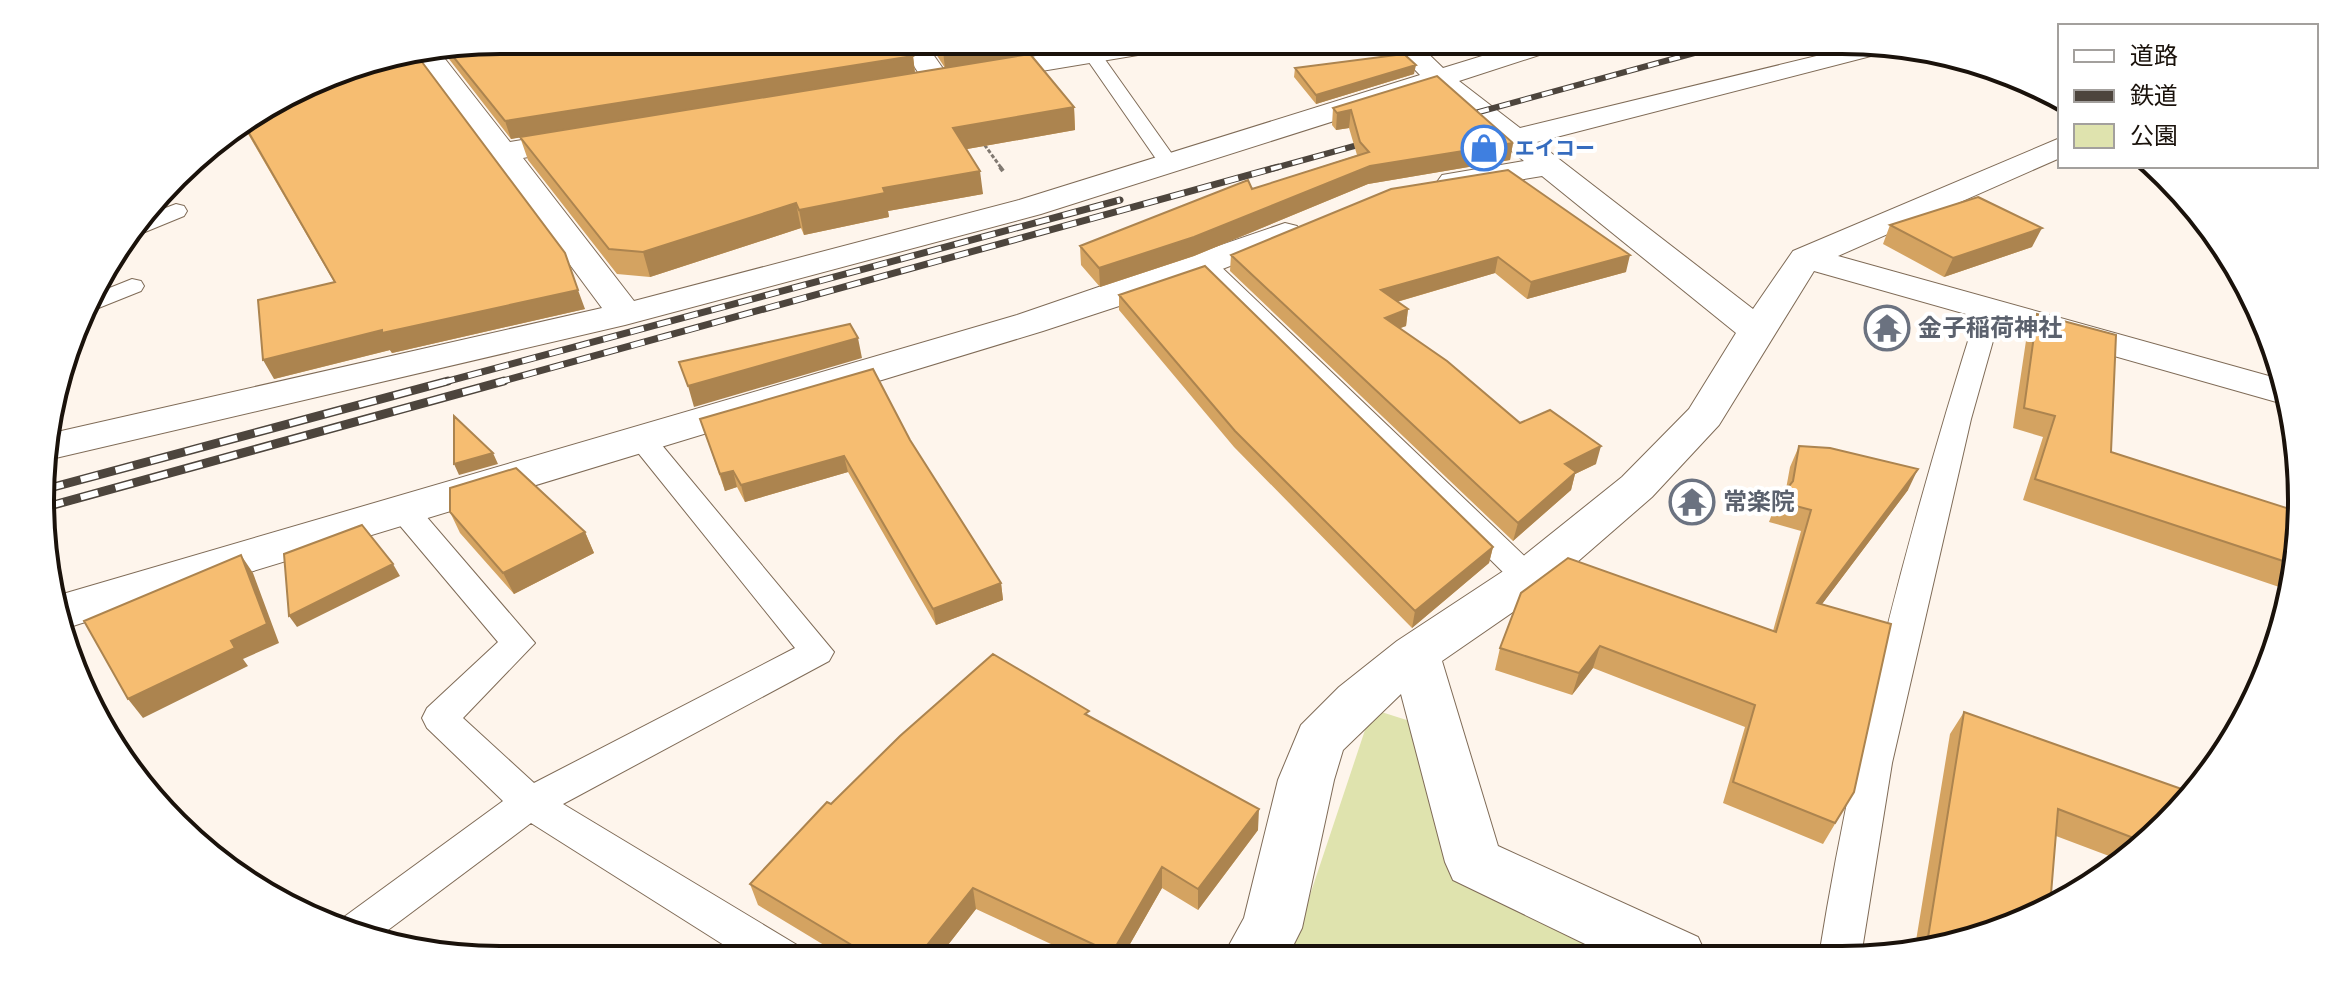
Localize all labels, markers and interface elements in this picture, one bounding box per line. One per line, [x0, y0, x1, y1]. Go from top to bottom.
legend [2058, 24, 2318, 168]
text: 道路 [2130, 42, 2178, 70]
text: 鉄道 [2130, 82, 2178, 110]
text: 公園 [2130, 122, 2178, 150]
shop icon: エイコー [1460, 124, 1508, 172]
place label: エイコー [1515, 136, 1595, 160]
temple icon: 金子稲荷神社 [1863, 304, 1911, 352]
place label: 金子稲荷神社 [1918, 314, 2062, 342]
temple icon: 常楽院 [1668, 478, 1716, 526]
place label: 常楽院 [1723, 488, 1795, 516]

